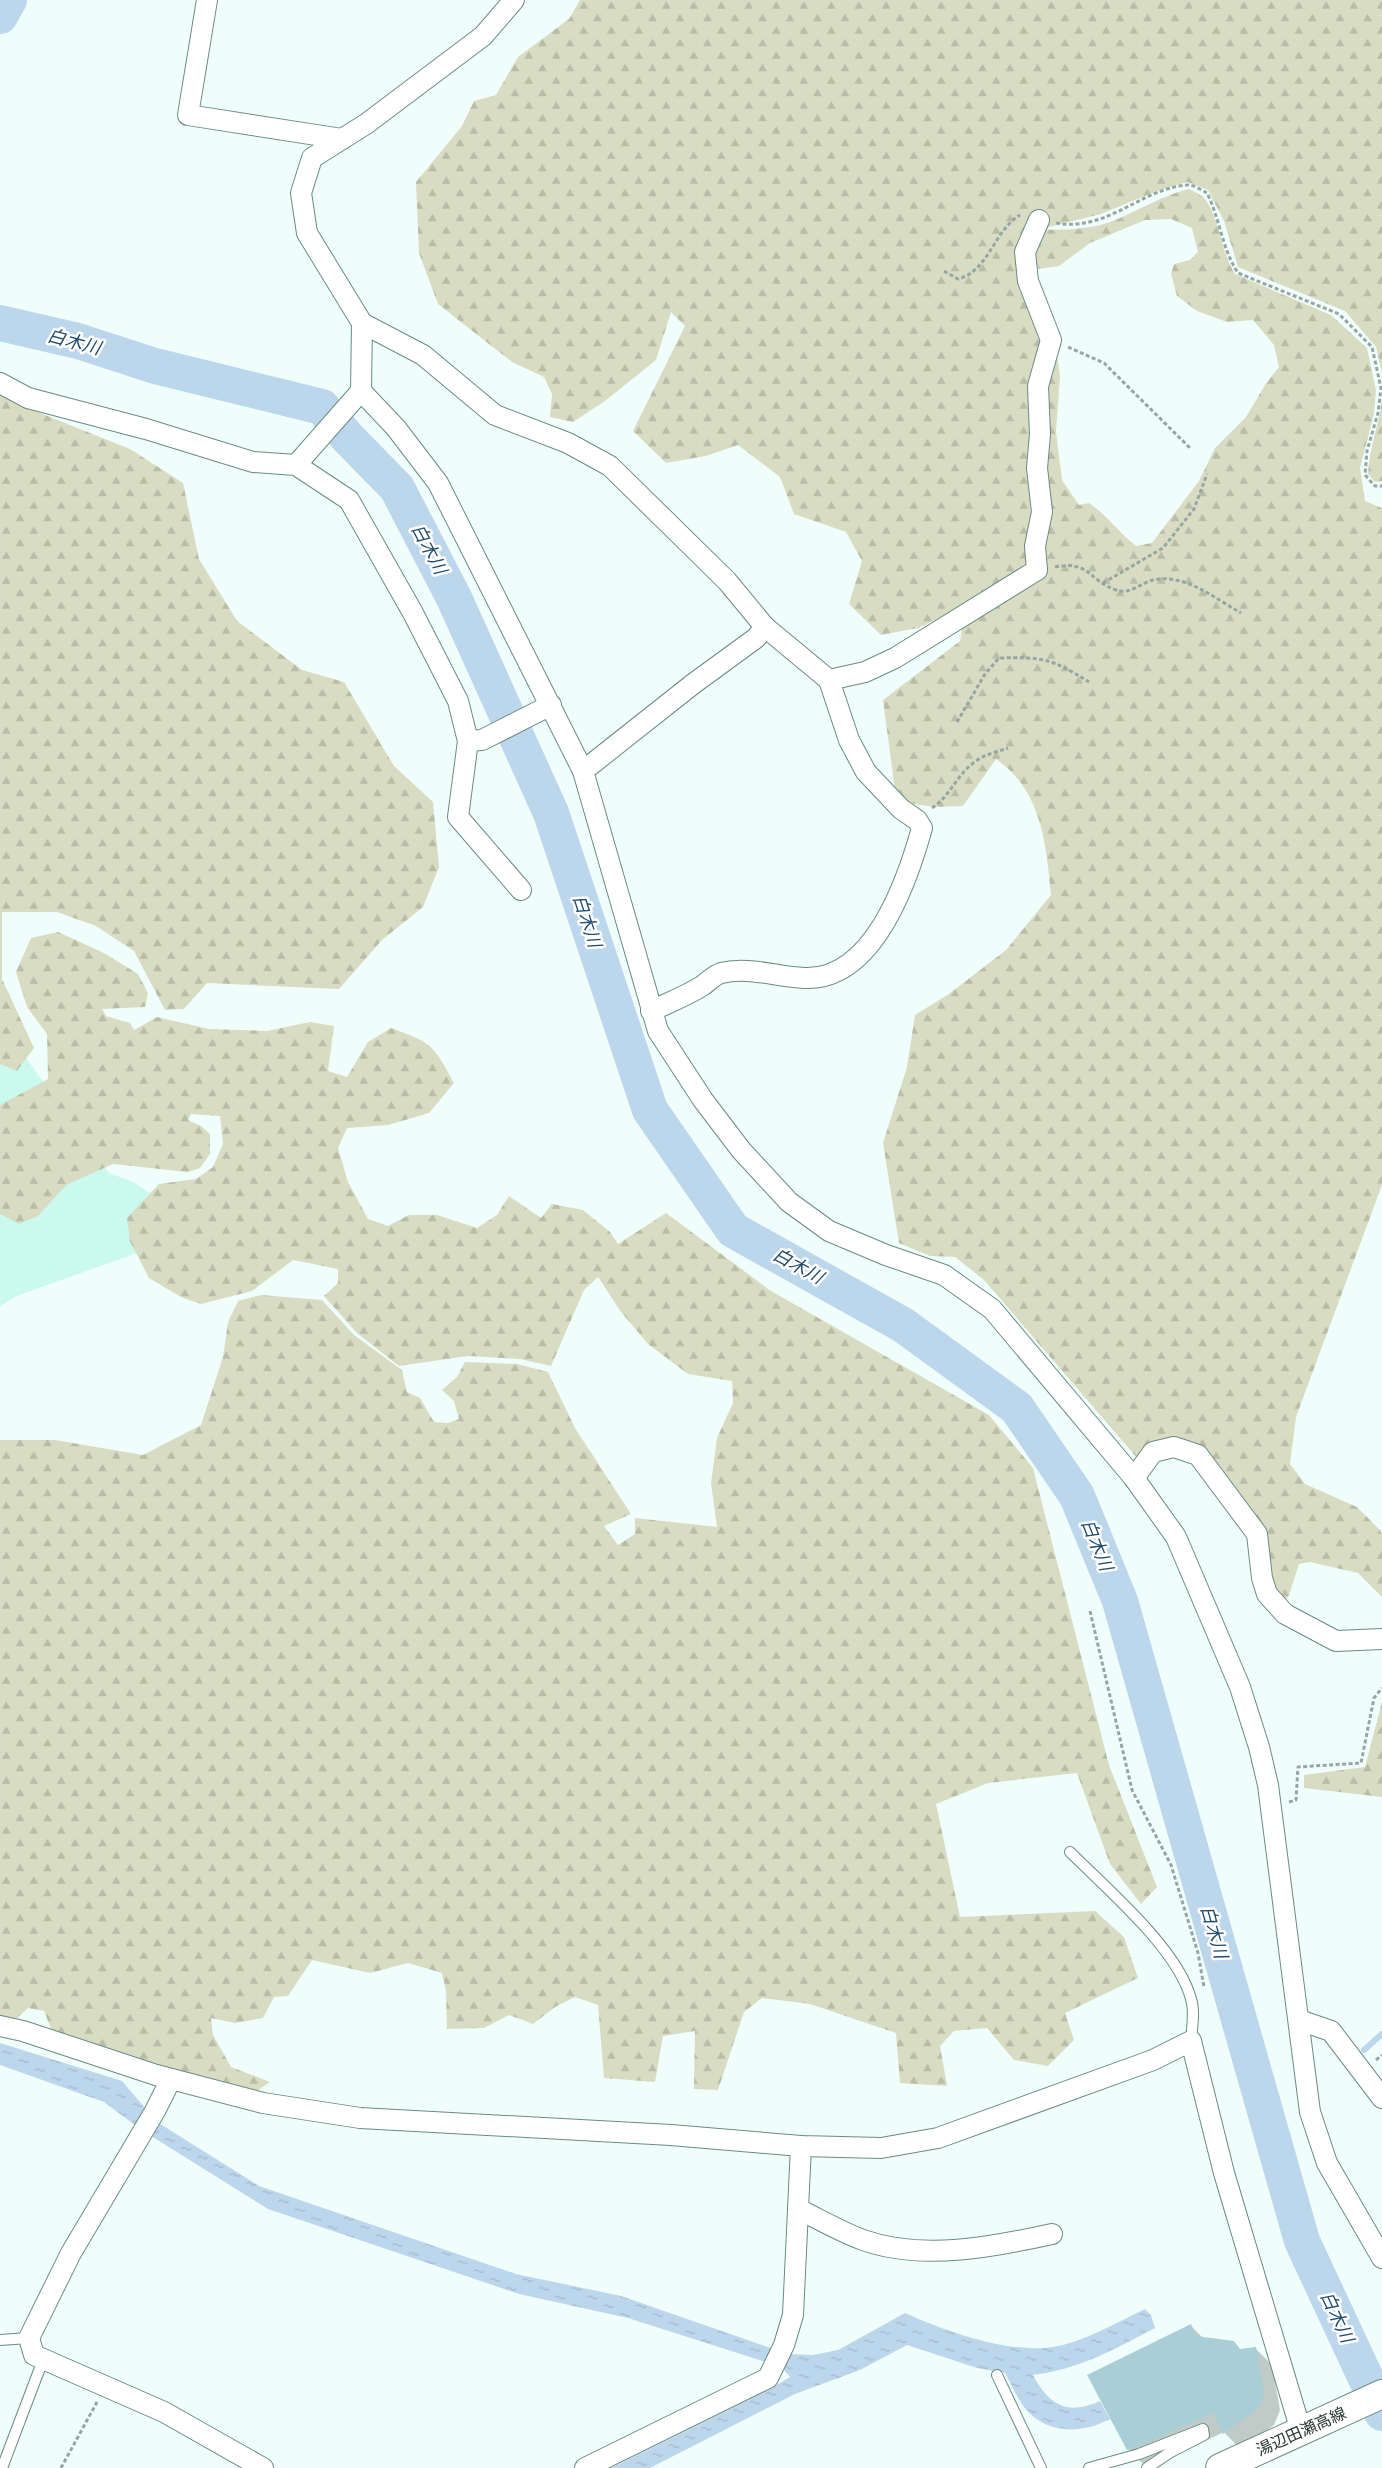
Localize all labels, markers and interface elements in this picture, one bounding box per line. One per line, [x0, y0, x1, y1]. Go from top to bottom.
water label: 白木川 [45, 324, 105, 360]
water label: 白木川 [407, 520, 452, 580]
water label: 白木川 [568, 892, 606, 952]
water label: 白木川 [769, 1243, 829, 1290]
water label: 白木川 [1077, 1516, 1118, 1576]
water label: 白木川 [1196, 1903, 1233, 1963]
water label: 白木川 [1316, 2288, 1359, 2348]
street label: 湯辺田瀬高線 [1253, 2403, 1349, 2460]

